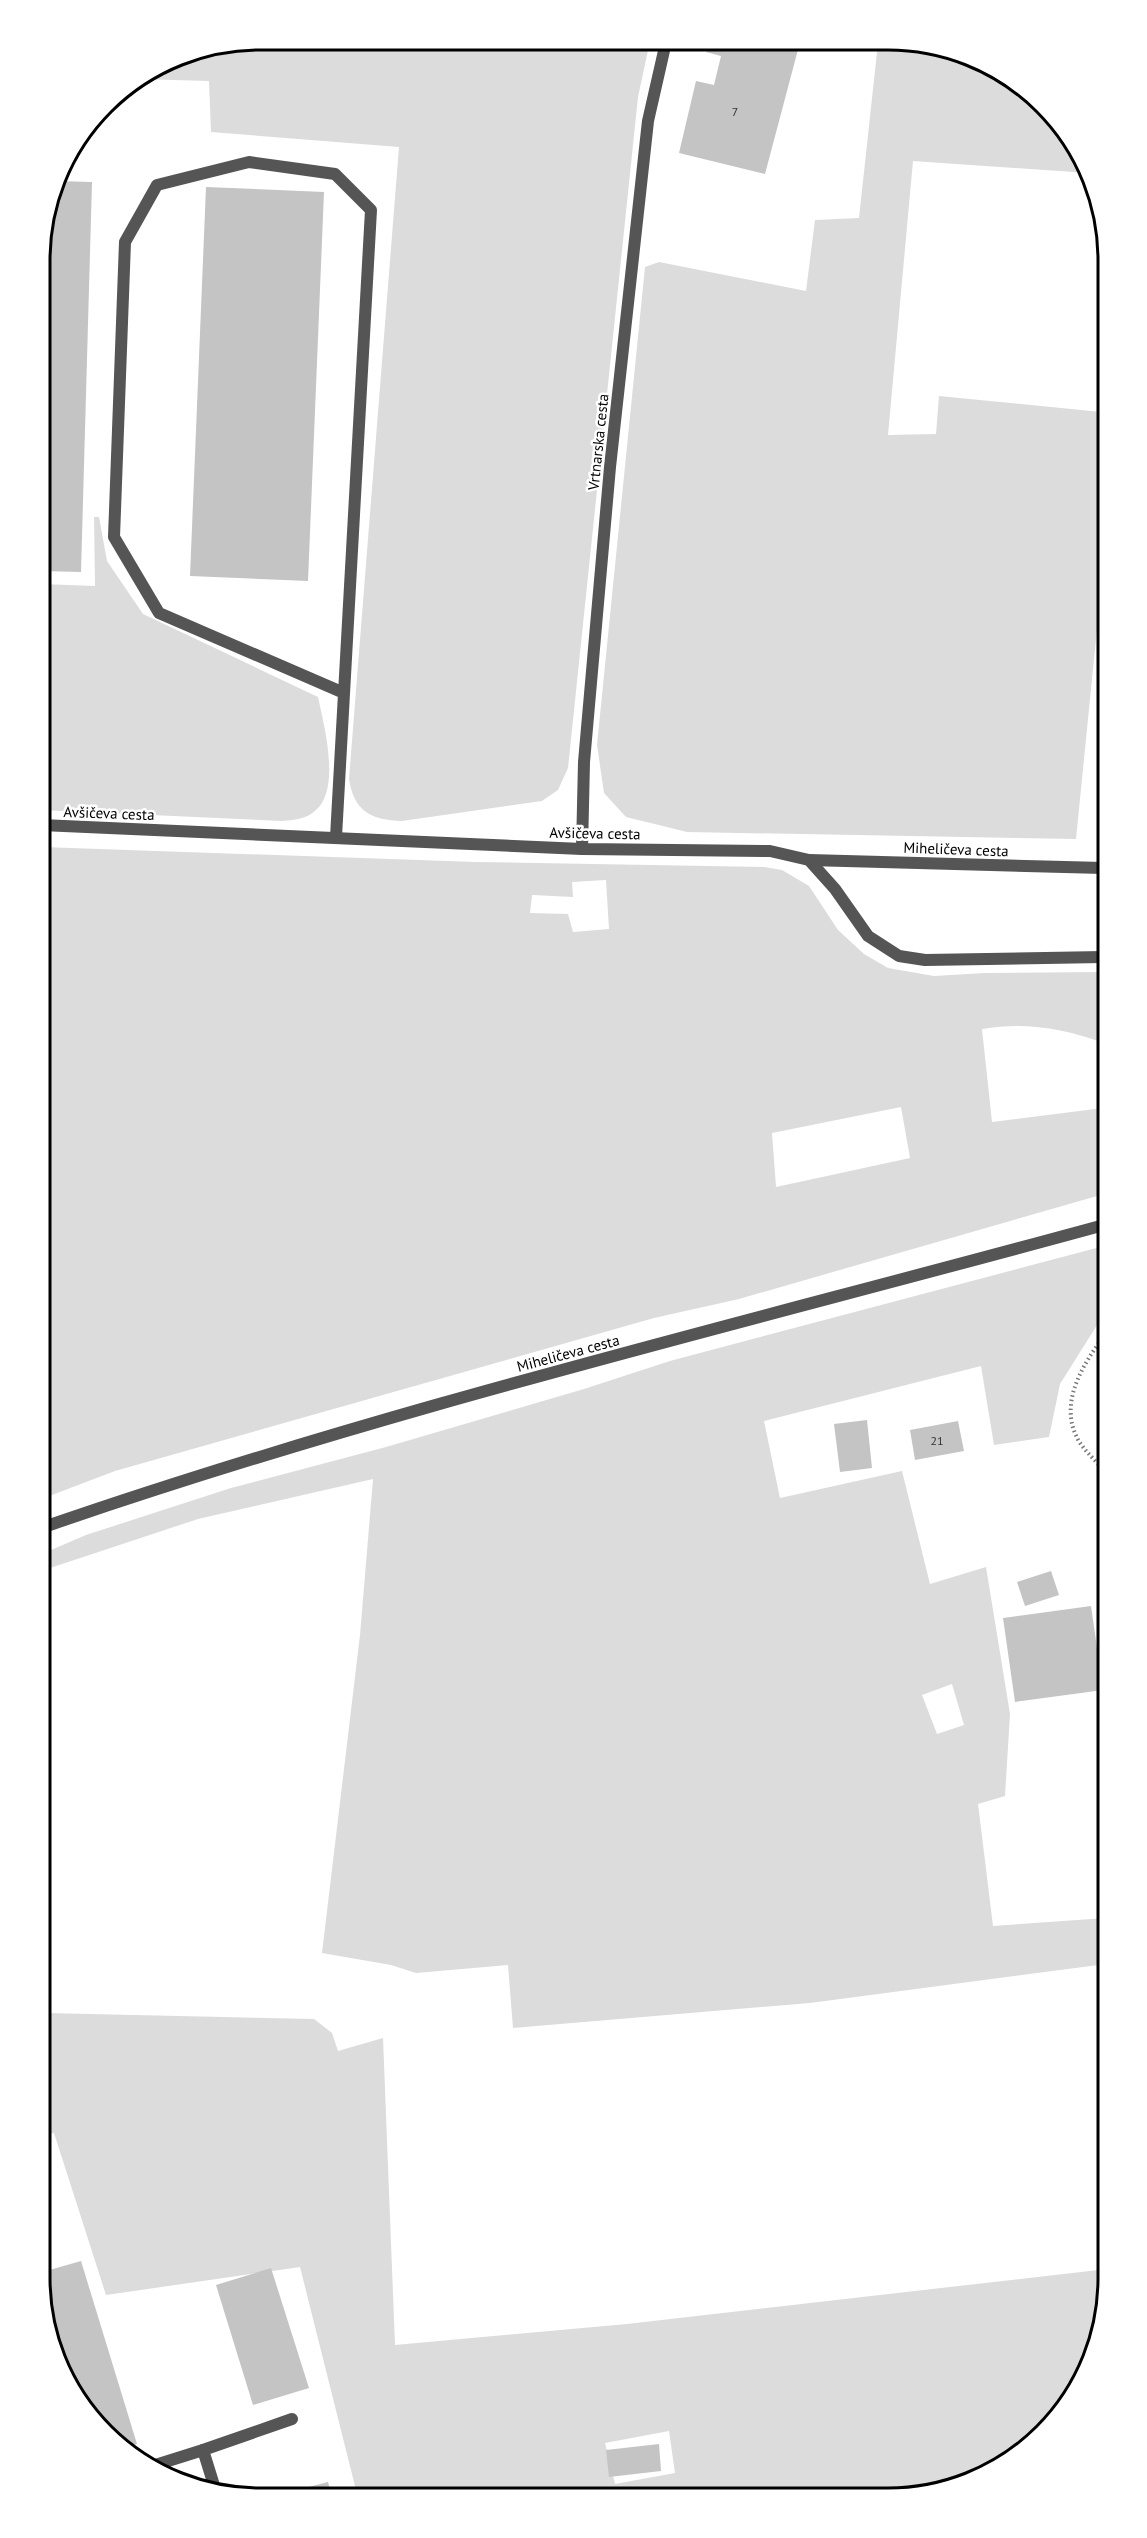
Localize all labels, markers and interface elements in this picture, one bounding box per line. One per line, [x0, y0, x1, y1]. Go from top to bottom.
house number: 7 [732, 104, 738, 119]
street label: Vrtnarska cesta [583, 393, 613, 492]
street label: Avšičeva cesta [63, 802, 155, 824]
street label: Avšičeva cesta [549, 823, 641, 843]
street label: Miheličeva cesta [903, 838, 1009, 860]
street label: Miheličeva cesta [515, 1330, 621, 1376]
house number: 21 [930, 1433, 944, 1448]

